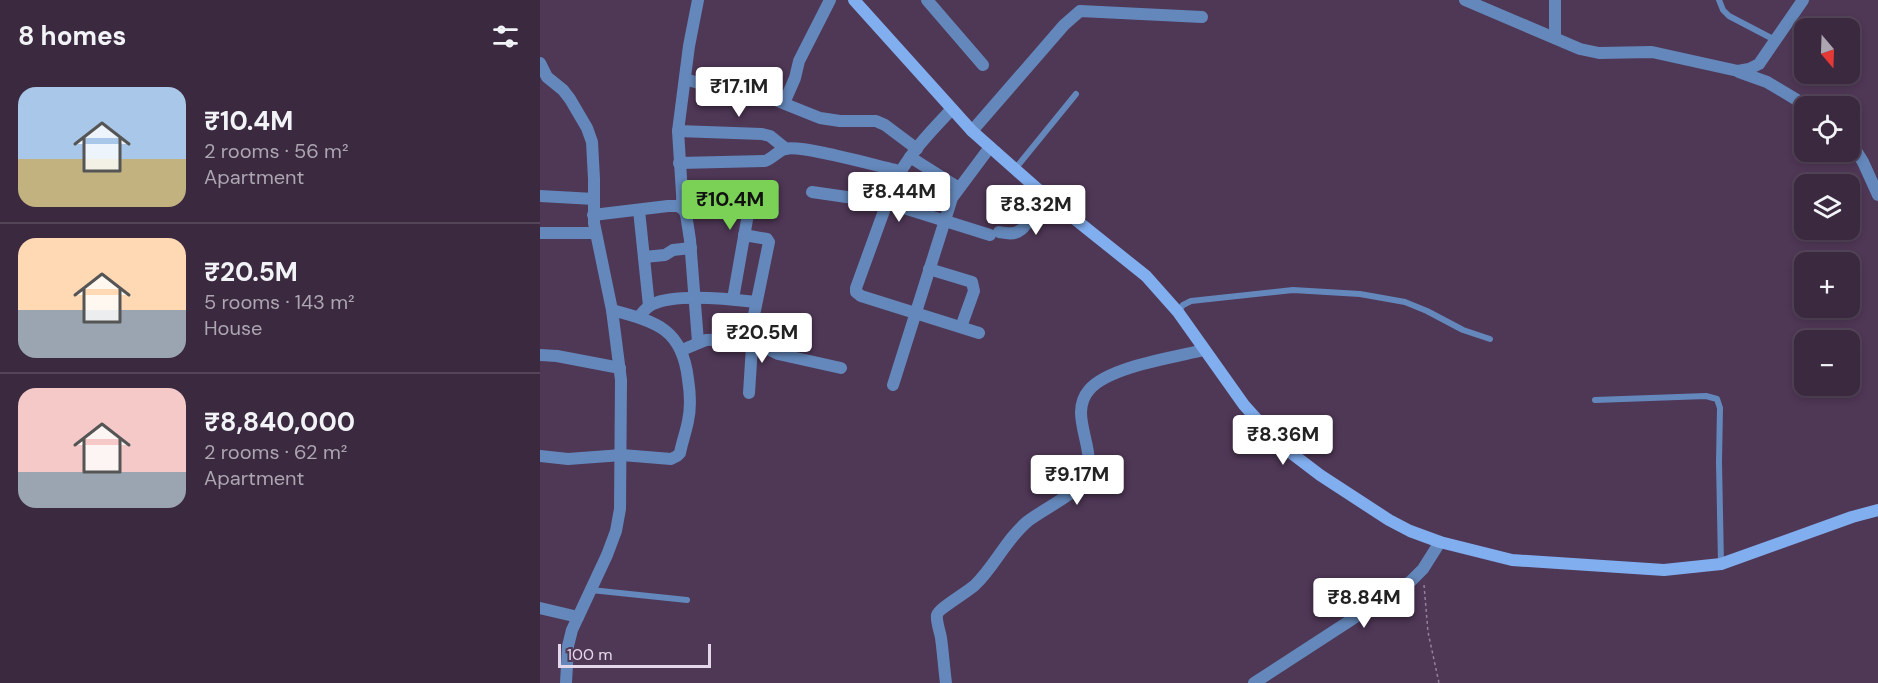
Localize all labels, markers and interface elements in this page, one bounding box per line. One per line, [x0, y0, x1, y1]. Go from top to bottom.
north arrow [1794, 18, 1860, 84]
map controls [1794, 18, 1860, 396]
text: 8 homes [18, 19, 126, 53]
icon: filters [489, 20, 522, 53]
pin: ₹17.1M [690, 67, 788, 118]
text: ₹17.1M [710, 73, 768, 99]
button: locate [1794, 96, 1860, 162]
text: ₹10.4M [204, 104, 293, 138]
icon: home [66, 111, 138, 183]
text: 2 rooms · 56 m² [204, 138, 349, 164]
text: Apartment [204, 164, 304, 190]
pin: ₹8.44M [850, 172, 948, 223]
button: layers [1794, 174, 1860, 240]
text: ₹8.44M [862, 178, 936, 204]
pin: ₹10.4M [681, 180, 779, 231]
pin: ₹8.32M [987, 185, 1085, 236]
text: ₹10.4M [696, 186, 764, 212]
text: ₹8.32M [1000, 191, 1072, 217]
button: + [1794, 252, 1860, 318]
text: ₹20.5M [204, 255, 298, 289]
icon: home [66, 262, 138, 334]
text: 5 rooms · 143 m² [204, 289, 355, 315]
pin: ₹20.5M [713, 313, 811, 364]
text: House [204, 315, 262, 341]
text: ₹20.5M [726, 319, 798, 345]
button: − [1794, 330, 1860, 396]
text: ₹8,840,000 [204, 405, 355, 439]
icon: home [66, 412, 138, 484]
pin: ₹8.36M [1234, 415, 1332, 466]
text: ₹8.36M [1247, 421, 1319, 447]
text: 2 rooms · 62 m² [204, 439, 347, 465]
pin: ₹9.17M [1028, 455, 1126, 506]
text: ₹9.17M [1045, 461, 1109, 487]
text: Apartment [204, 465, 304, 491]
pin: ₹8.84M [1315, 578, 1413, 629]
text: ₹8.84M [1327, 584, 1401, 610]
scale bar [558, 641, 711, 668]
text: 100 m [567, 644, 612, 665]

